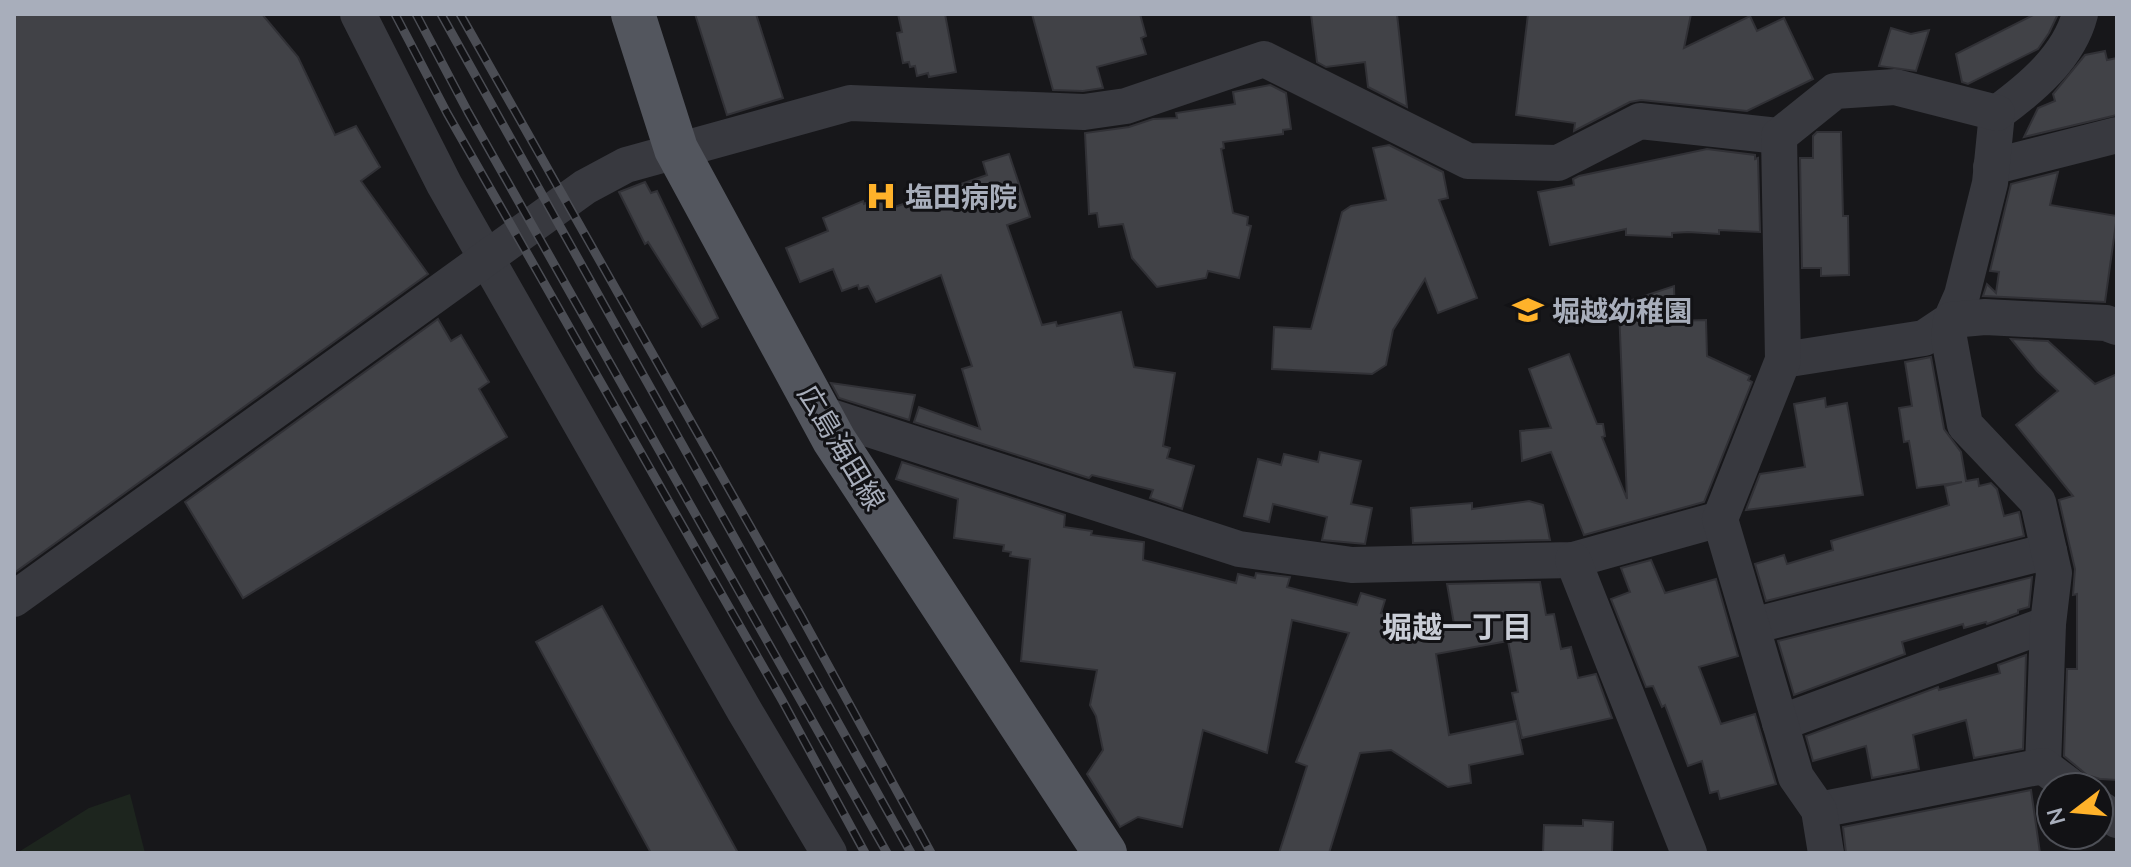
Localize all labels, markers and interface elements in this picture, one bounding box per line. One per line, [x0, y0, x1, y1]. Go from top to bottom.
hospital icon: 塩田病院 [864, 179, 898, 213]
place label: 塩田病院 [905, 179, 1017, 214]
school or university icon: 堀越幼稚園 [1511, 293, 1545, 327]
place label: 堀越幼稚園 [1552, 293, 1692, 328]
street label: 広島海田線 [791, 378, 893, 516]
district label: 堀越一丁目 [1382, 608, 1532, 646]
north arrow [2035, 771, 2115, 851]
text: N [2040, 805, 2072, 828]

